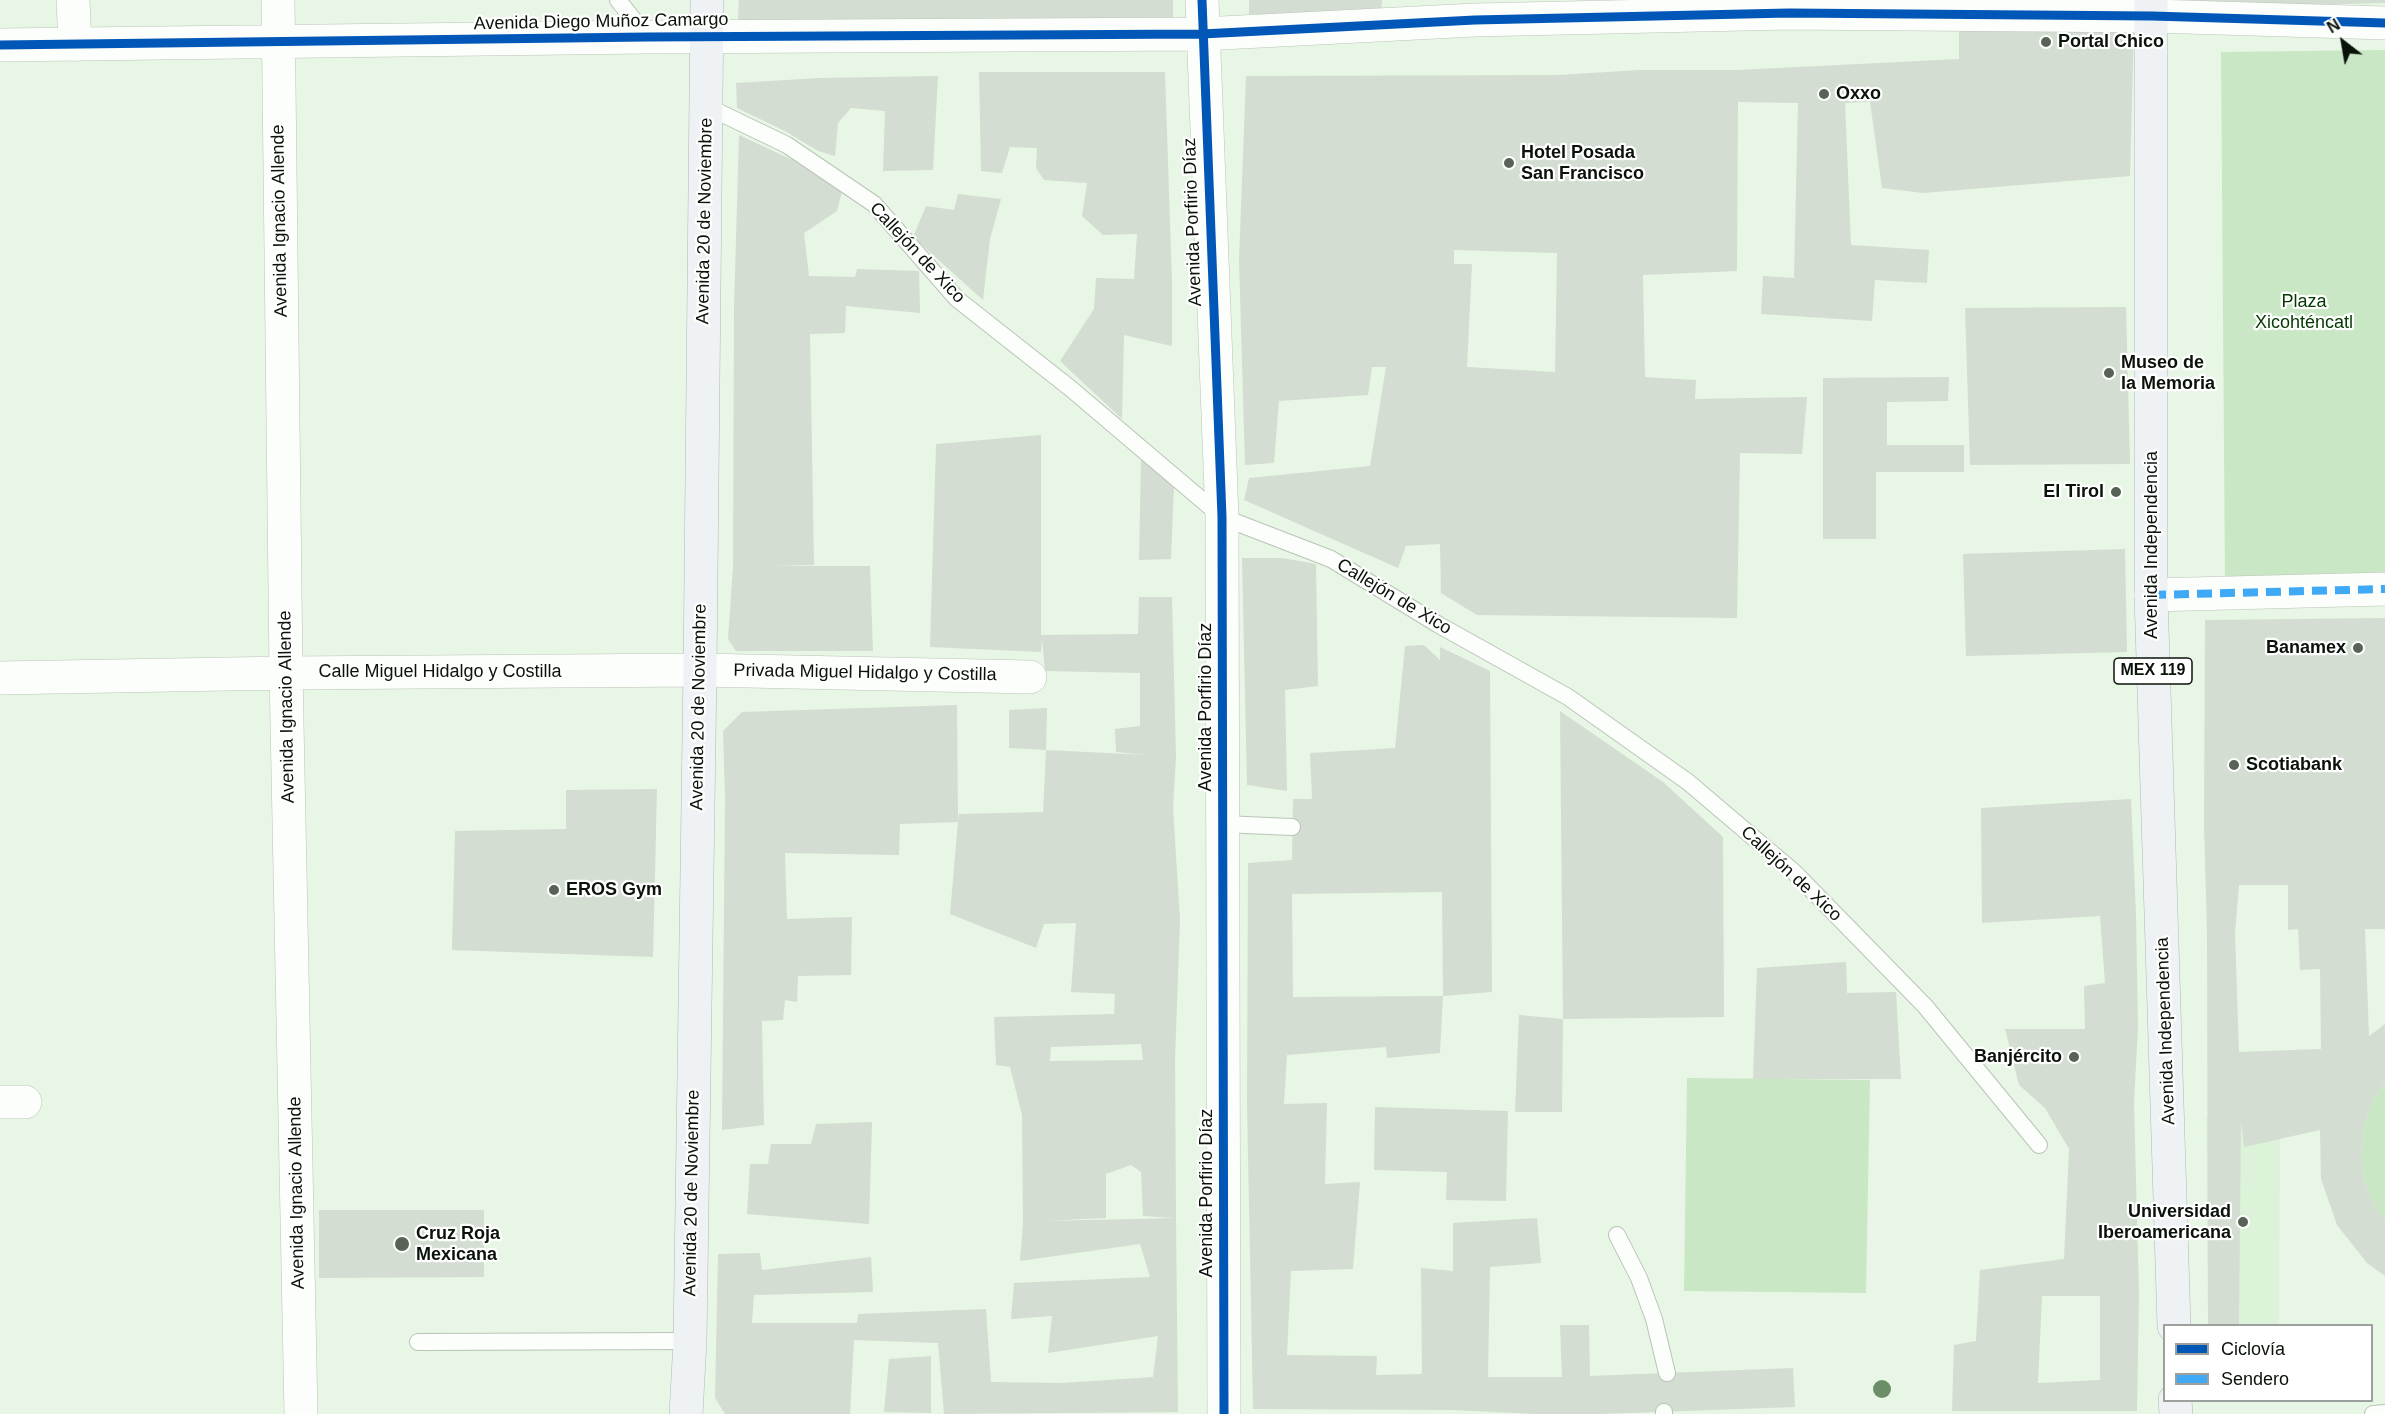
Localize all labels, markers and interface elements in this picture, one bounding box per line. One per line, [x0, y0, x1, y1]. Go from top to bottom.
street label: Avenida Diego Muñoz Camargo [473, 9, 729, 35]
north arrow [2313, 12, 2373, 72]
text: N [2324, 16, 2343, 36]
place label: Portal Chico [2058, 31, 2164, 53]
marker: Portal Chico [2039, 35, 2053, 49]
place label: Oxxo [1836, 83, 1881, 105]
marker: Oxxo [1817, 87, 1831, 101]
street label: Avenida 20 de Noviembre [692, 117, 718, 325]
street label: Avenida Ignacio Allende [268, 124, 292, 318]
street label: Avenida Porfirio Díaz [1179, 137, 1207, 307]
place label: Hotel Posada San Francisco [1521, 142, 1644, 184]
marker: Hotel Posada San Francisco [1502, 156, 1516, 170]
street label: Callejón de Xico [865, 198, 969, 308]
park label: Plaza Xicohténcatl [2255, 291, 2353, 334]
place label: Museo de la Memoria [2121, 352, 2215, 394]
marker: Museo de la Memoria [2102, 366, 2116, 380]
street label: Avenida Independencia [2141, 451, 2163, 639]
place label: El Tirol [2043, 481, 2104, 503]
marker: El Tirol [2109, 485, 2123, 499]
street label: Callejón de Xico [1333, 554, 1455, 640]
street label: Avenida 20 de Noviembre [686, 603, 712, 811]
street label: Avenida Ignacio Allende [275, 610, 299, 804]
street label: Avenida Porfirio Díaz [1195, 623, 1217, 791]
place label: Banamex [2266, 637, 2346, 659]
marker: Banamex [2351, 641, 2365, 655]
road number: MEX 119 [2114, 658, 2192, 684]
street label: Privada Miguel Hidalgo y Costilla [733, 660, 997, 686]
street label: Calle Miguel Hidalgo y Costilla [318, 661, 562, 683]
place label: Scotiabank [2246, 754, 2342, 776]
marker: Scotiabank [2227, 758, 2241, 772]
street label: Callejón de Xico [1736, 822, 1846, 926]
place label: EROS Gym [566, 879, 662, 901]
marker: EROS Gym [547, 883, 561, 897]
street label: Avenida Independencia [2152, 937, 2180, 1125]
place label: Banjército [1974, 1046, 2062, 1068]
marker: Banjército [2067, 1050, 2081, 1064]
street label: Avenida 20 de Noviembre [679, 1089, 705, 1297]
street label: Avenida Ignacio Allende [285, 1096, 309, 1290]
street label: Avenida Porfirio Díaz [1196, 1109, 1218, 1277]
place label: Universidad Iberoamericana [2098, 1201, 2231, 1244]
marker: Universidad Iberoamericana [2236, 1215, 2250, 1229]
place label: Cruz Roja Mexicana [416, 1223, 500, 1266]
marker: Cruz Roja Mexicana [393, 1235, 411, 1253]
legend [2163, 1324, 2373, 1402]
text: Ciclovía [2221, 1339, 2285, 1359]
text: Sendero [2221, 1369, 2289, 1389]

